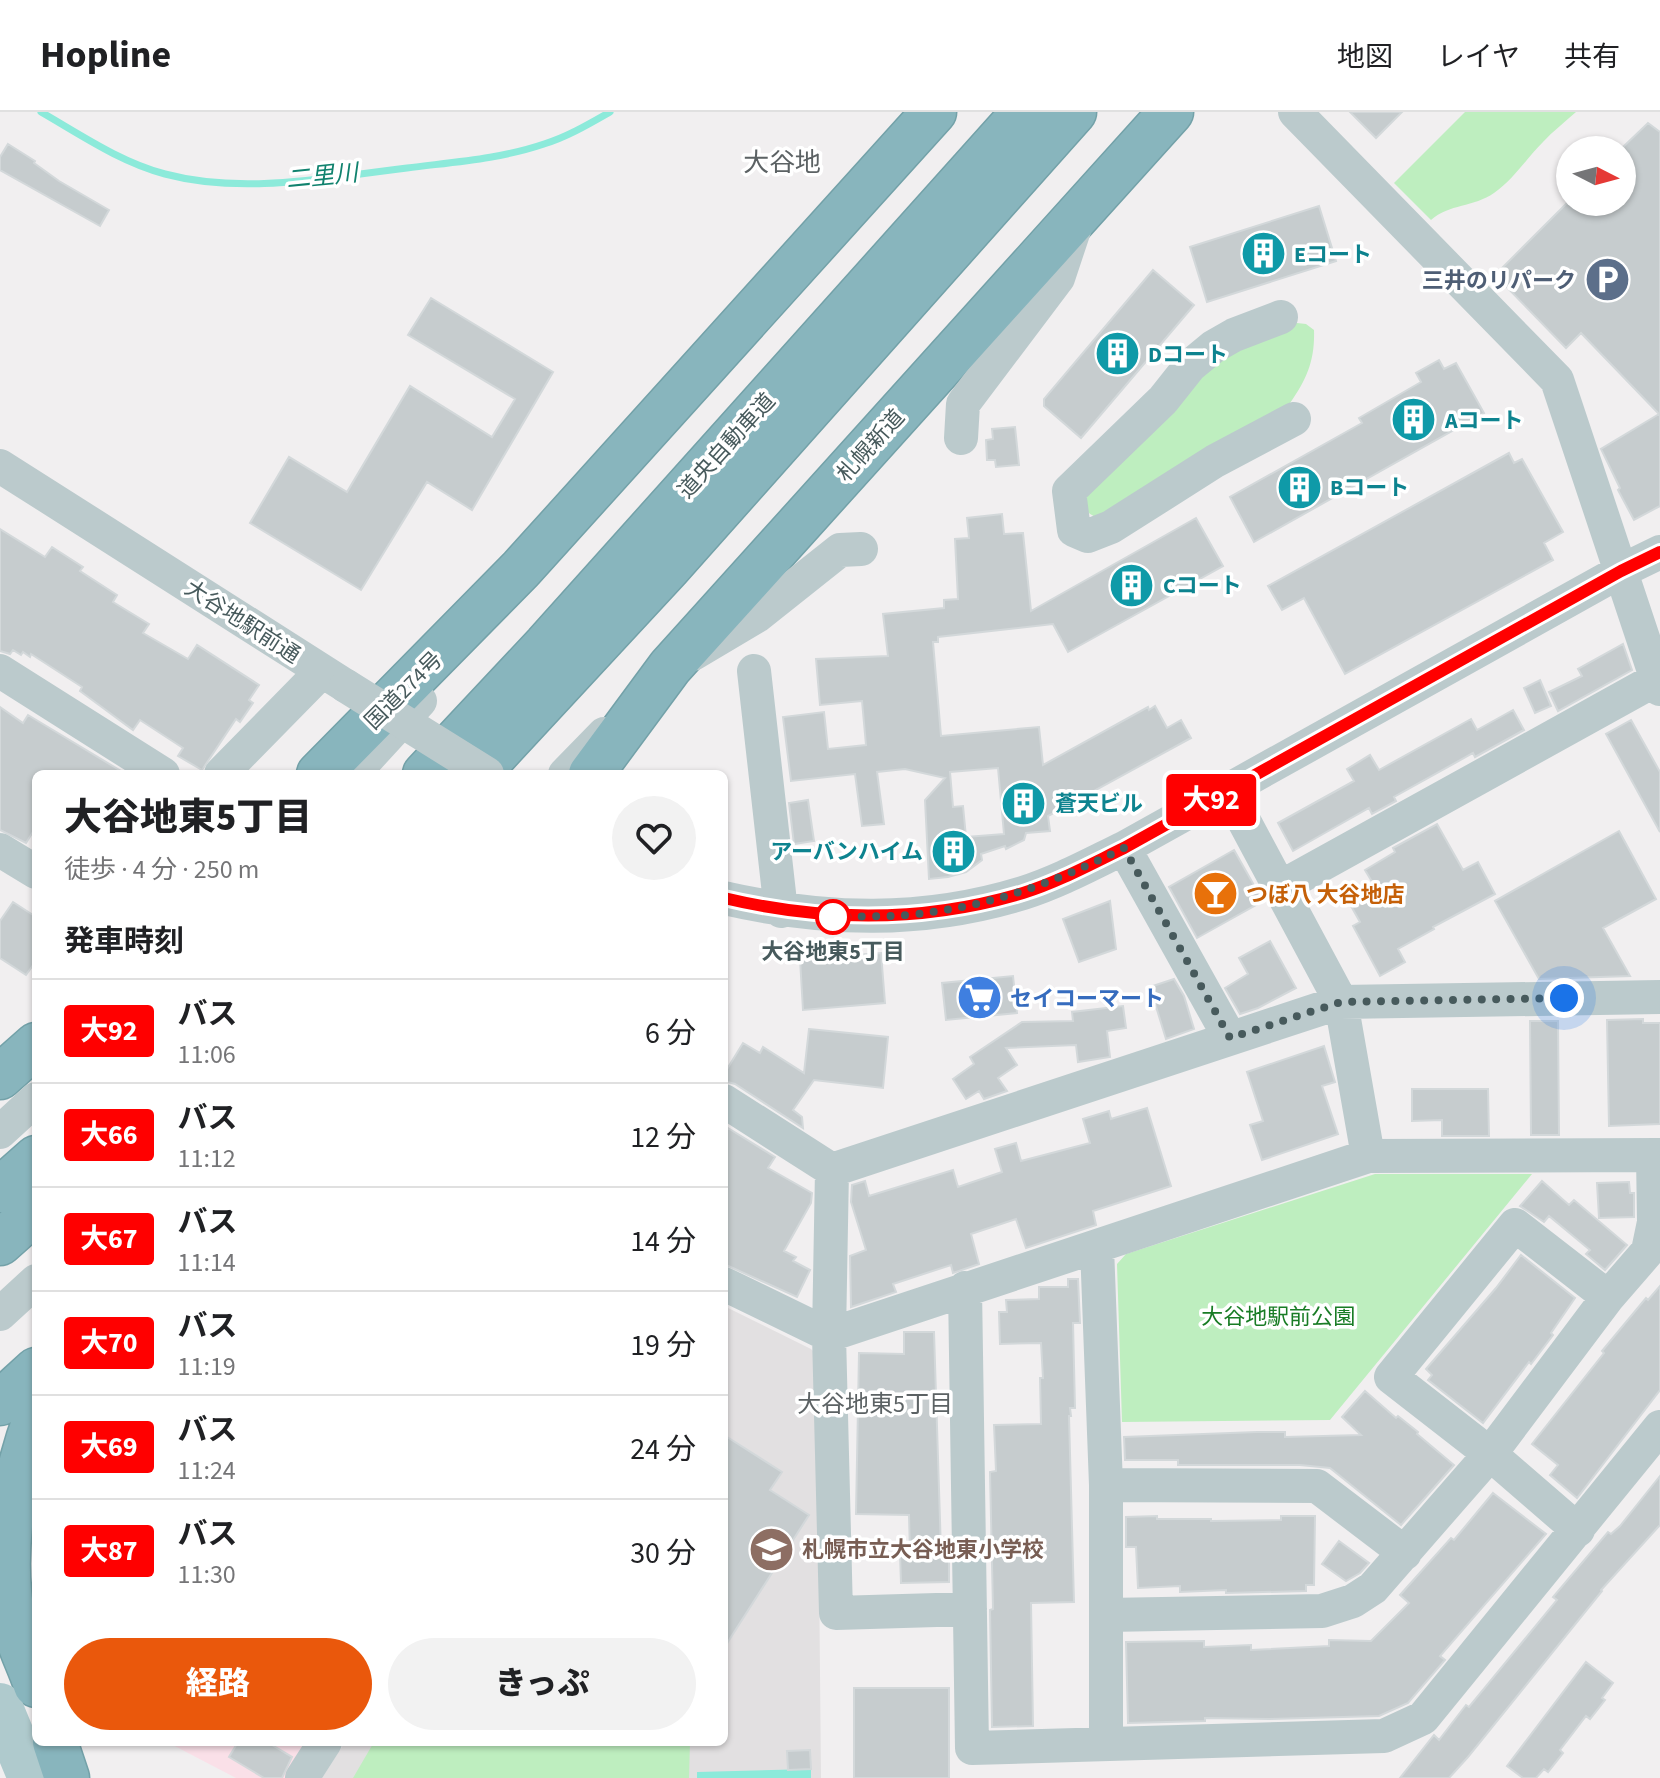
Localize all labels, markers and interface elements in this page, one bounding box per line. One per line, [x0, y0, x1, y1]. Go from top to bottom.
text: Hopline [40, 28, 171, 82]
text: 地図 [1337, 37, 1393, 77]
text: レイヤ [1437, 37, 1520, 77]
text: 共有 [1564, 37, 1620, 77]
north arrow [1556, 136, 1636, 216]
map controls [1556, 136, 1636, 216]
district label: 大谷地 [743, 144, 821, 181]
water label: 二里川 [284, 155, 363, 198]
building icon: Eコート [1239, 230, 1287, 278]
place label: Eコート [1294, 239, 1372, 271]
parking icon: 三井のリパーク [1583, 256, 1631, 304]
place label: 三井のリパーク [1422, 265, 1576, 297]
building icon: Dコート [1093, 330, 1141, 378]
place label: Dコート [1148, 339, 1228, 371]
street label: 道央自動車道 [671, 386, 783, 505]
building icon: Aコート [1390, 396, 1438, 444]
street label: 札幌新道 [829, 402, 912, 489]
place label: Aコート [1444, 405, 1524, 437]
building icon: Bコート [1275, 463, 1323, 511]
place label: Bコート [1330, 472, 1409, 504]
building icon: Cコート [1108, 561, 1156, 609]
place label: Cコート [1163, 570, 1242, 602]
street label: 大谷地駅前通 [178, 572, 307, 671]
street label: 国道274号 [357, 644, 450, 737]
line badge: 大92 [1165, 774, 1257, 826]
building icon: 蒼天ビル [1000, 779, 1048, 827]
text: 大92 [1182, 780, 1240, 820]
place label: 蒼天ビル [1055, 788, 1143, 820]
text: 大谷地東5丁目 [64, 791, 312, 845]
button: heart [612, 796, 696, 880]
building icon: アーバンハイム [930, 827, 978, 875]
place label: アーバンハイム [770, 836, 923, 868]
text: 徒歩 · 4 分 · 250 m [64, 851, 259, 888]
bar icon: つぼ八 大谷地店 [1191, 870, 1239, 918]
place label: つぼ八 大谷地店 [1246, 879, 1404, 911]
marker: 大谷地東5丁目 [816, 900, 850, 934]
text: 発車時刻 [64, 920, 184, 963]
place label: 大谷地東5丁目 [761, 936, 905, 968]
supermarket icon: セイコーマート [955, 974, 1003, 1022]
your location [1544, 978, 1584, 1018]
place label: セイコーマート [1010, 983, 1164, 1015]
text: バス [178, 993, 238, 1036]
text: 大92 [80, 1011, 138, 1051]
text: 6 分 [645, 1012, 696, 1055]
text: 11:06 [178, 1036, 236, 1073]
text: バス [178, 1097, 238, 1140]
text: 大66 [80, 1115, 138, 1155]
text: 12 分 [630, 1116, 696, 1159]
text: 11:12 [178, 1140, 236, 1177]
text: バス [178, 1201, 238, 1244]
text: 大67 [80, 1219, 138, 1259]
text: 14 分 [630, 1220, 696, 1263]
text: 11:14 [178, 1244, 236, 1281]
park label: 大谷地駅前公園 [1201, 1301, 1355, 1333]
text: バス [178, 1305, 238, 1348]
text: 大70 [80, 1323, 138, 1363]
text: 19 分 [630, 1324, 696, 1367]
text: 11:19 [178, 1348, 236, 1385]
district label: 大谷地東5丁目 [797, 1387, 953, 1422]
text: バス [178, 1409, 238, 1452]
text: 大69 [80, 1427, 138, 1467]
text: 24 分 [630, 1428, 696, 1471]
text: 11:24 [178, 1452, 236, 1489]
text: バス [178, 1513, 238, 1556]
school or university icon: 札幌市立大谷地東小学校 [747, 1525, 795, 1573]
text: 大87 [80, 1531, 138, 1571]
text: 30 分 [630, 1532, 696, 1575]
place label: 札幌市立大谷地東小学校 [802, 1534, 1044, 1566]
text: 11:30 [178, 1556, 236, 1593]
button: 経路 [64, 1638, 372, 1730]
button: きっぷ [388, 1638, 696, 1730]

